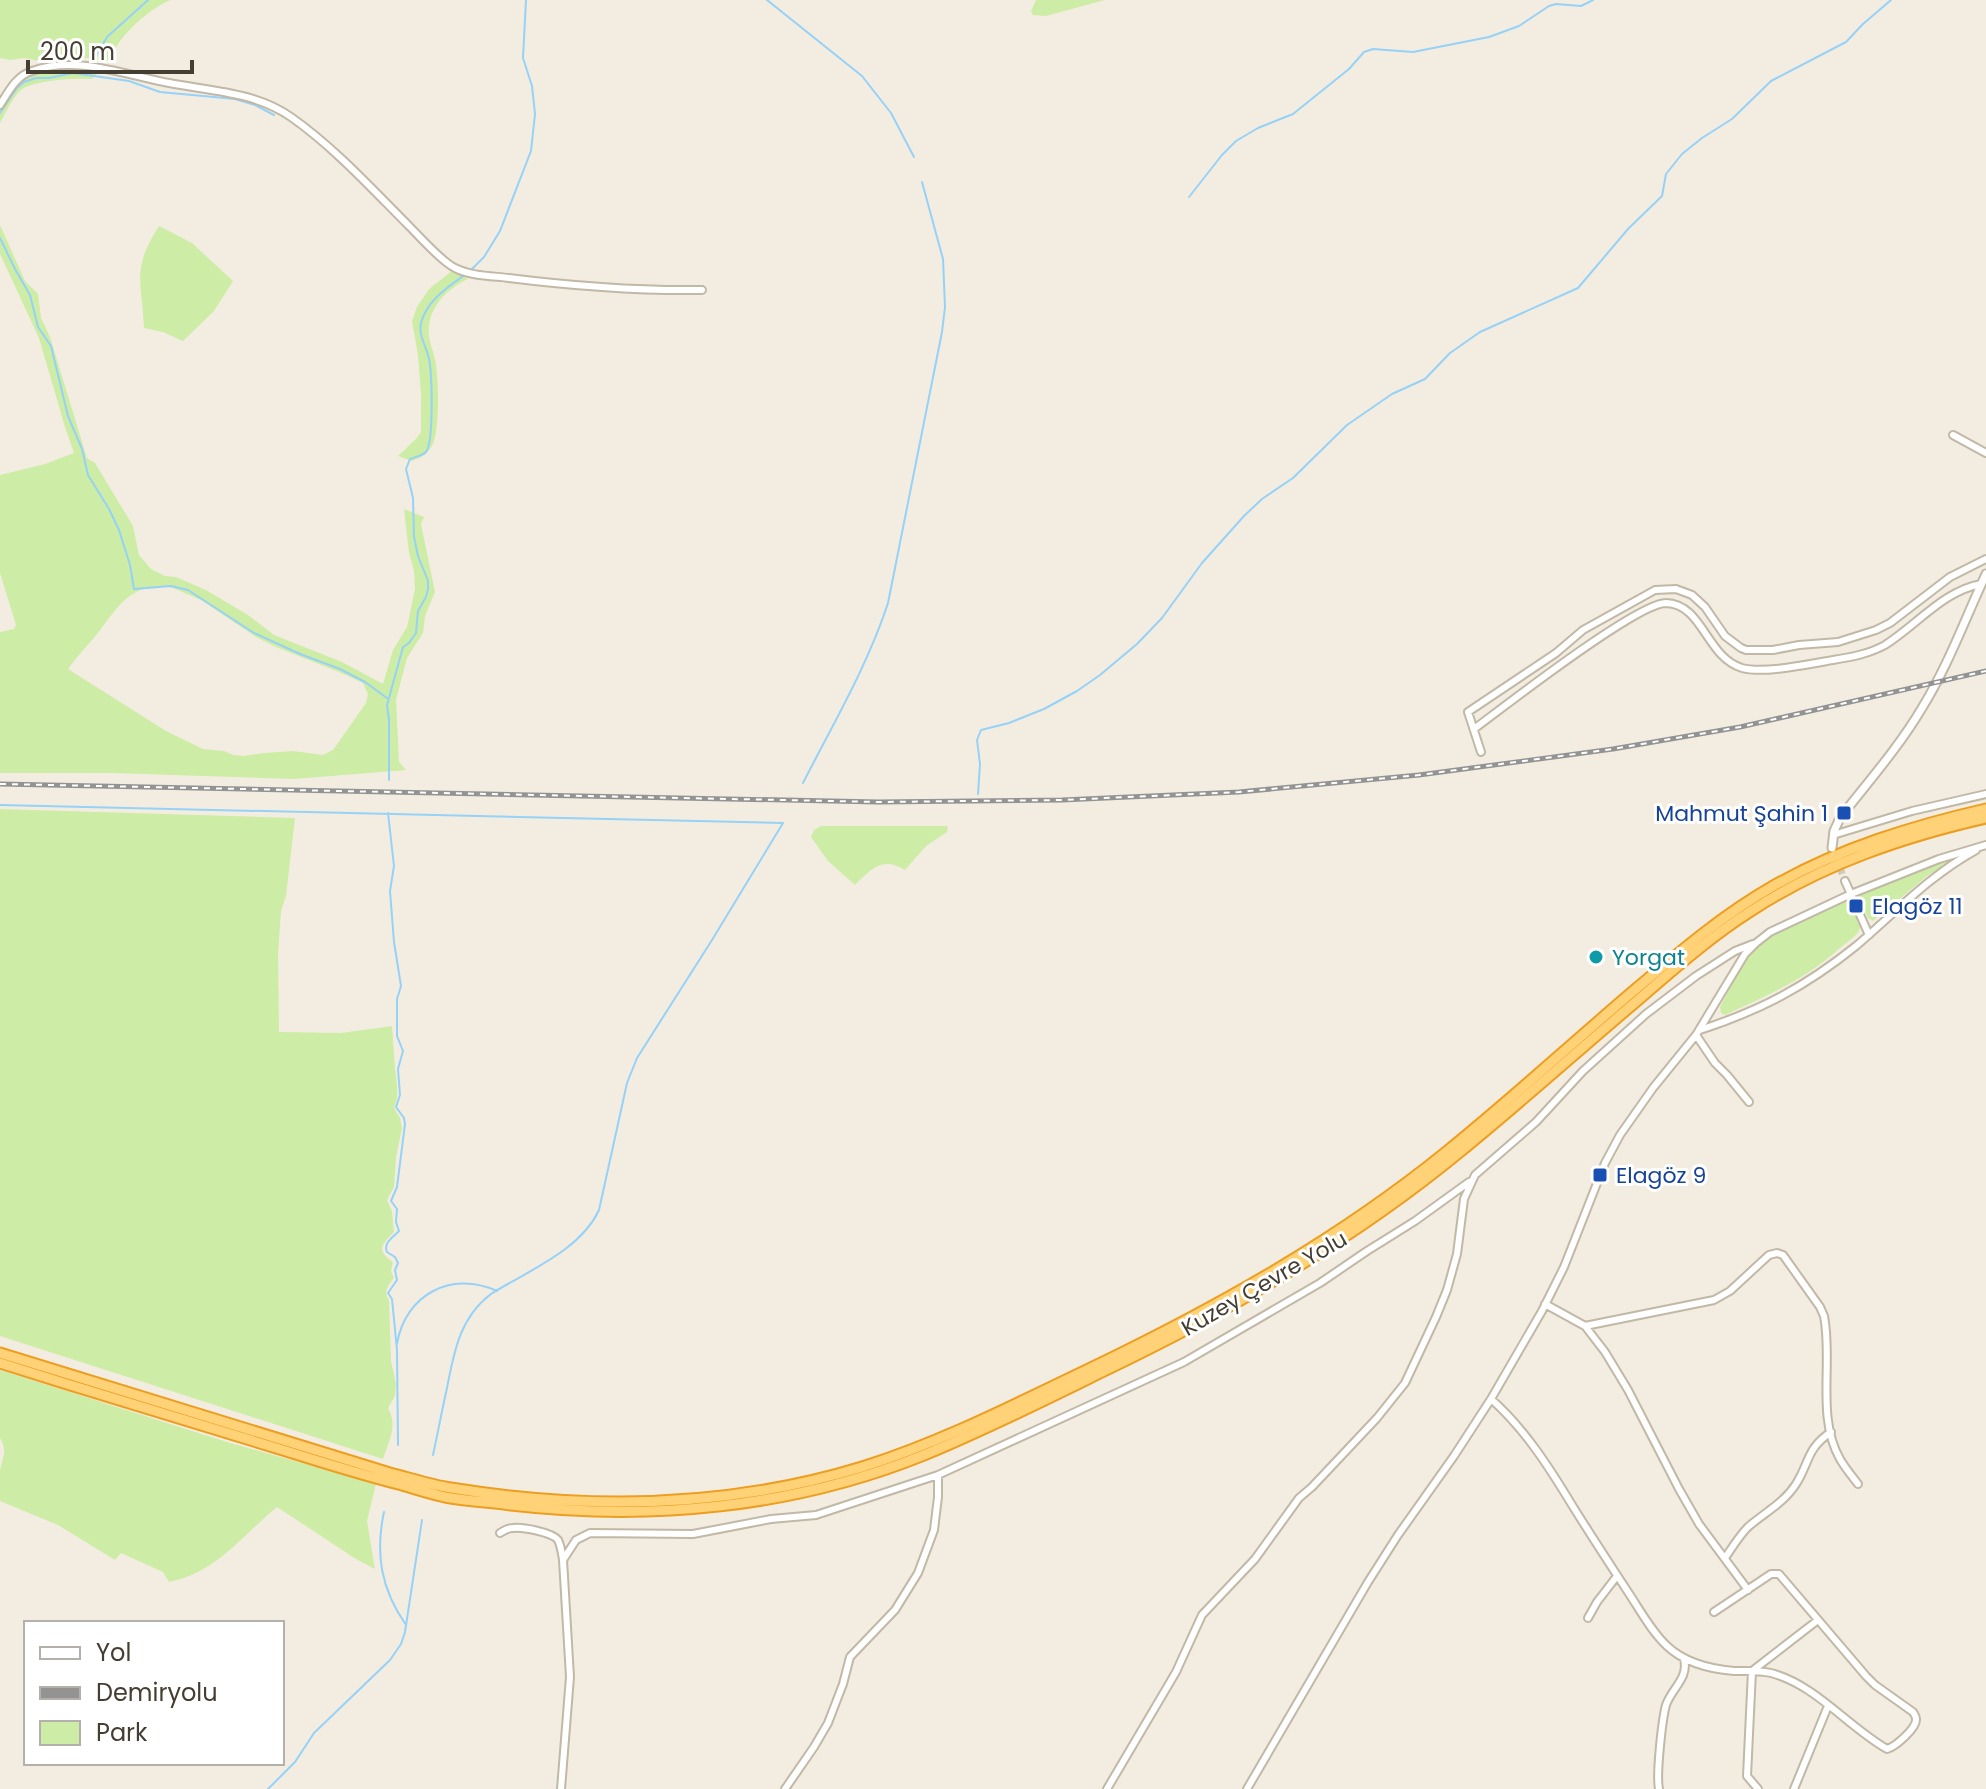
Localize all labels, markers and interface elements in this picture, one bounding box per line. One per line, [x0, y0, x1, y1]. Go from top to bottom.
scale bar [28, 24, 192, 74]
text: 200 m [40, 35, 115, 68]
place label: Mahmut Şahin 1 [1655, 798, 1828, 829]
marker: Mahmut Şahin 1 [1835, 804, 1853, 822]
place label: Elagöz 11 [1872, 891, 1963, 922]
marker: Elagöz 11 [1847, 897, 1865, 915]
place label: Yorgat [1612, 942, 1685, 973]
marker: Yorgat [1587, 948, 1605, 966]
place label: Elagöz 9 [1616, 1160, 1706, 1191]
marker: Elagöz 9 [1591, 1166, 1609, 1184]
street label: Kuzey Çevre Yolu [1176, 1223, 1353, 1343]
legend [24, 1621, 284, 1765]
text: Yol [96, 1636, 131, 1669]
text: Demiryolu [96, 1676, 218, 1709]
text: Park [96, 1716, 148, 1749]

